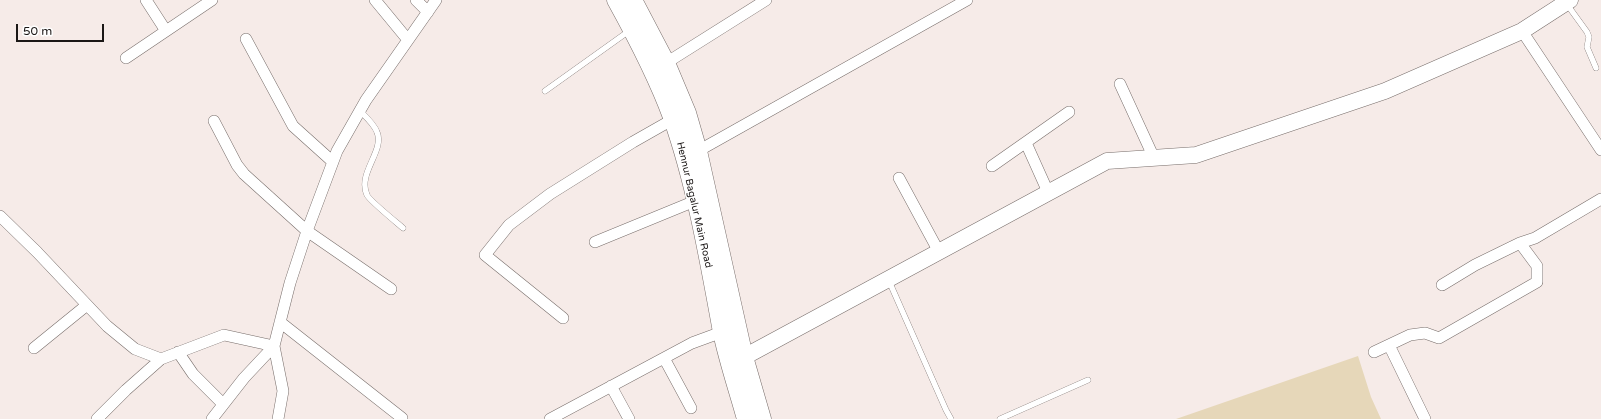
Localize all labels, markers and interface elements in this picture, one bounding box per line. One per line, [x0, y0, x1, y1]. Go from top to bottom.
scale bar [18, 16, 106, 42]
text: 50 m [23, 24, 52, 38]
street label: Hennur Bagalur Main Road [674, 141, 714, 269]

